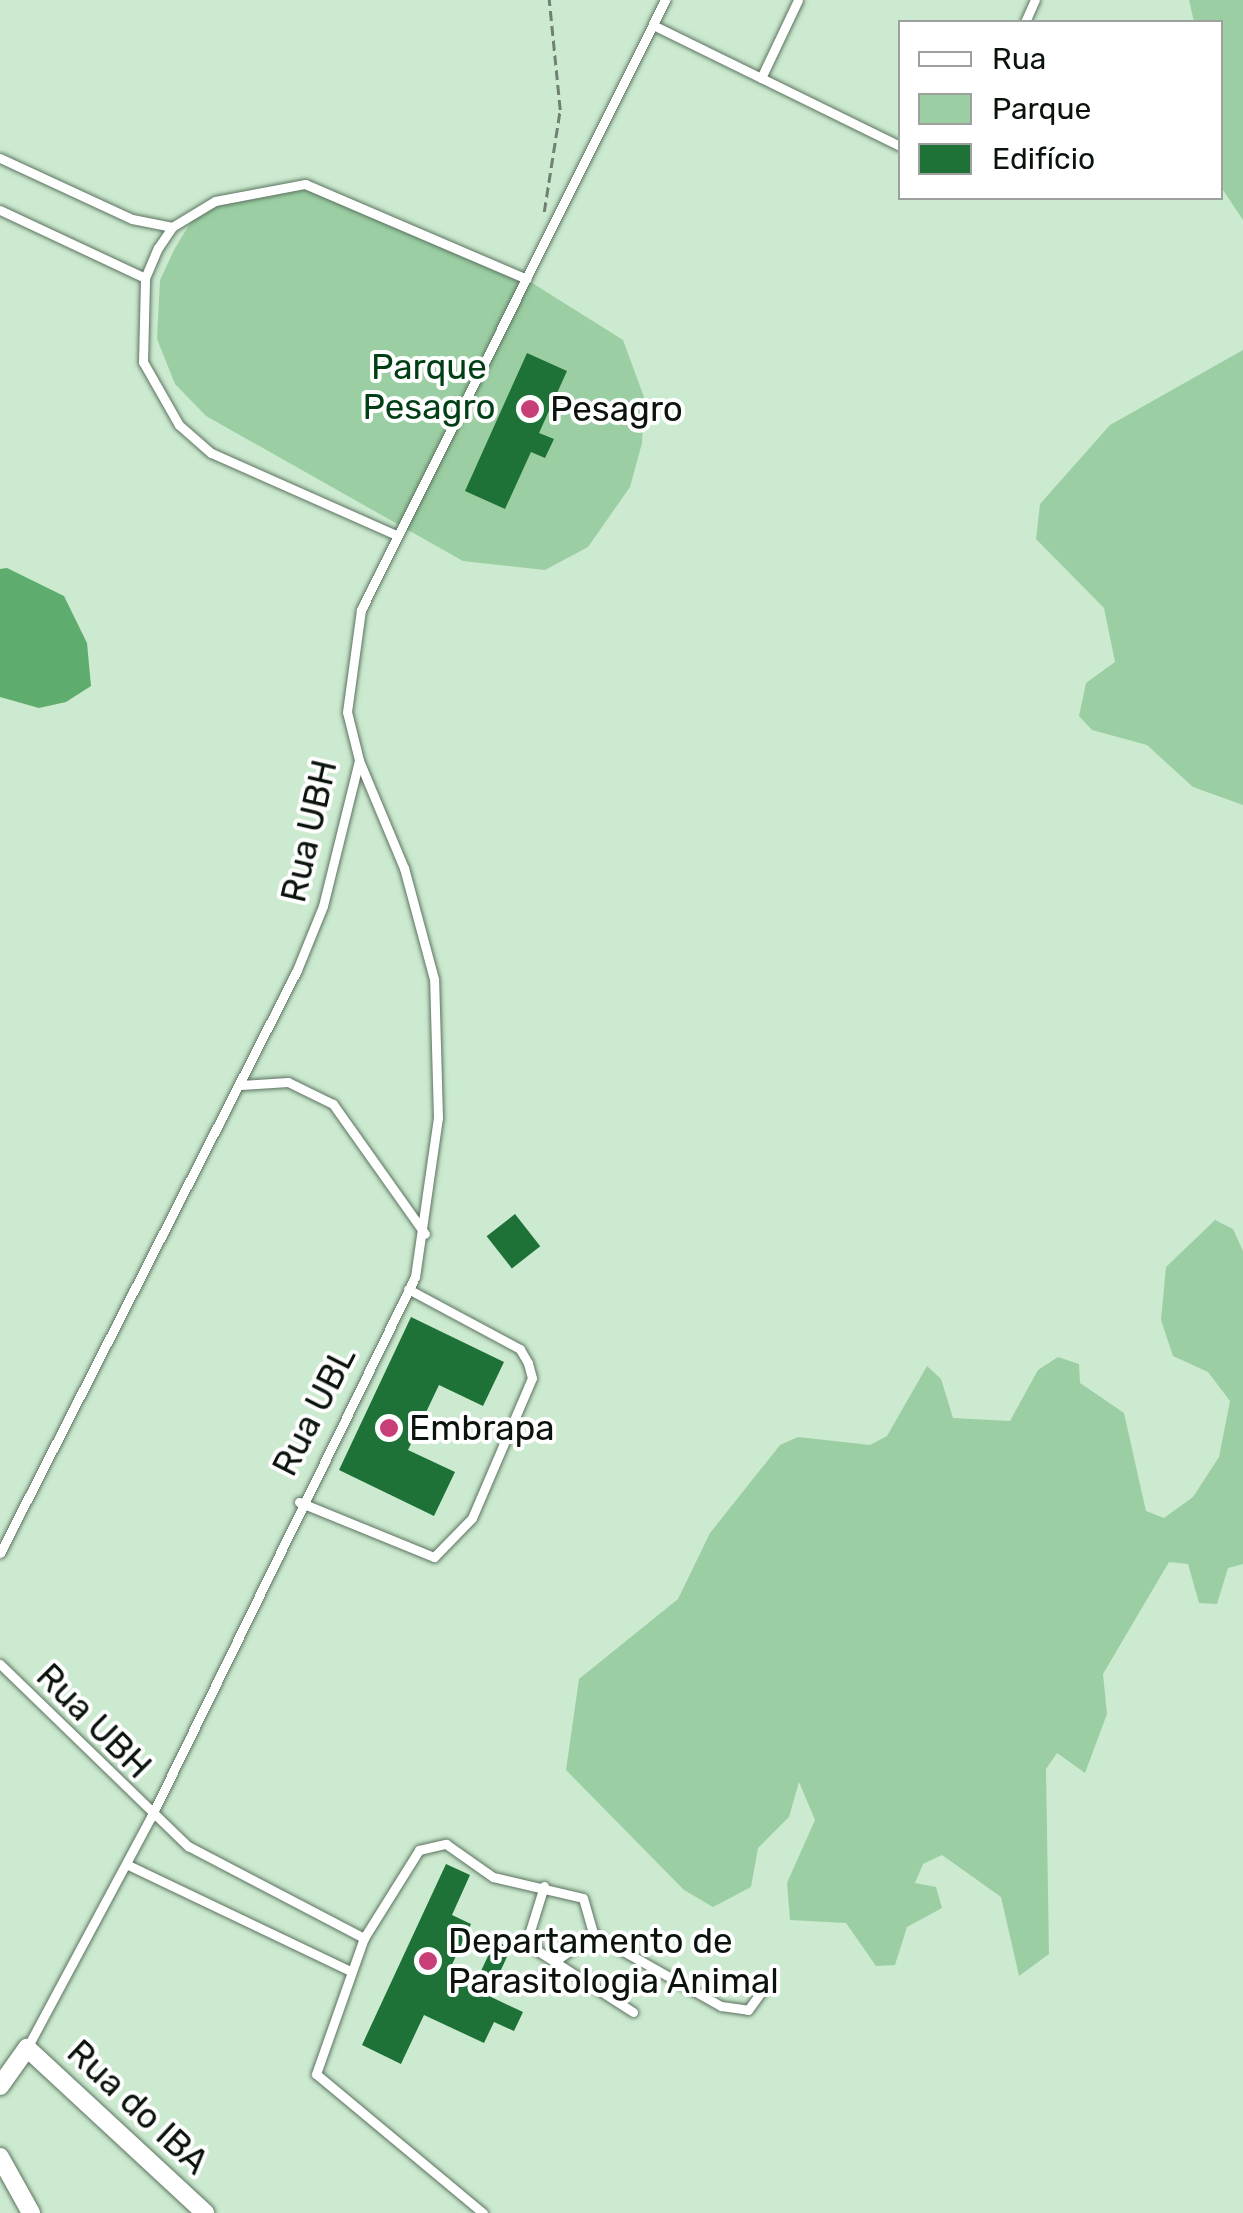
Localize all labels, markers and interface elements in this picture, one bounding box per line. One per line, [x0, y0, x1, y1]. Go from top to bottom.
legend [898, 20, 1223, 200]
text: Rua [992, 41, 1046, 77]
text: Parque [992, 91, 1091, 127]
text: Edifício [992, 141, 1095, 177]
park label: Parque Pesagro [363, 346, 495, 428]
place label: Pesagro [550, 388, 683, 430]
marker: Pesagro [519, 398, 541, 420]
street label: Rua UBH [272, 756, 346, 906]
street label: Rua UBL [264, 1339, 364, 1483]
place label: Embrapa [409, 1407, 555, 1449]
marker: Embrapa [378, 1417, 400, 1439]
street label: Rua UBH [28, 1655, 160, 1787]
place label: Departamento de Parasitologia Animal [448, 1920, 780, 2002]
marker: Departamento de Parasitologia Animal [417, 1950, 439, 1972]
street label: Rua do IBA [59, 2031, 217, 2183]

